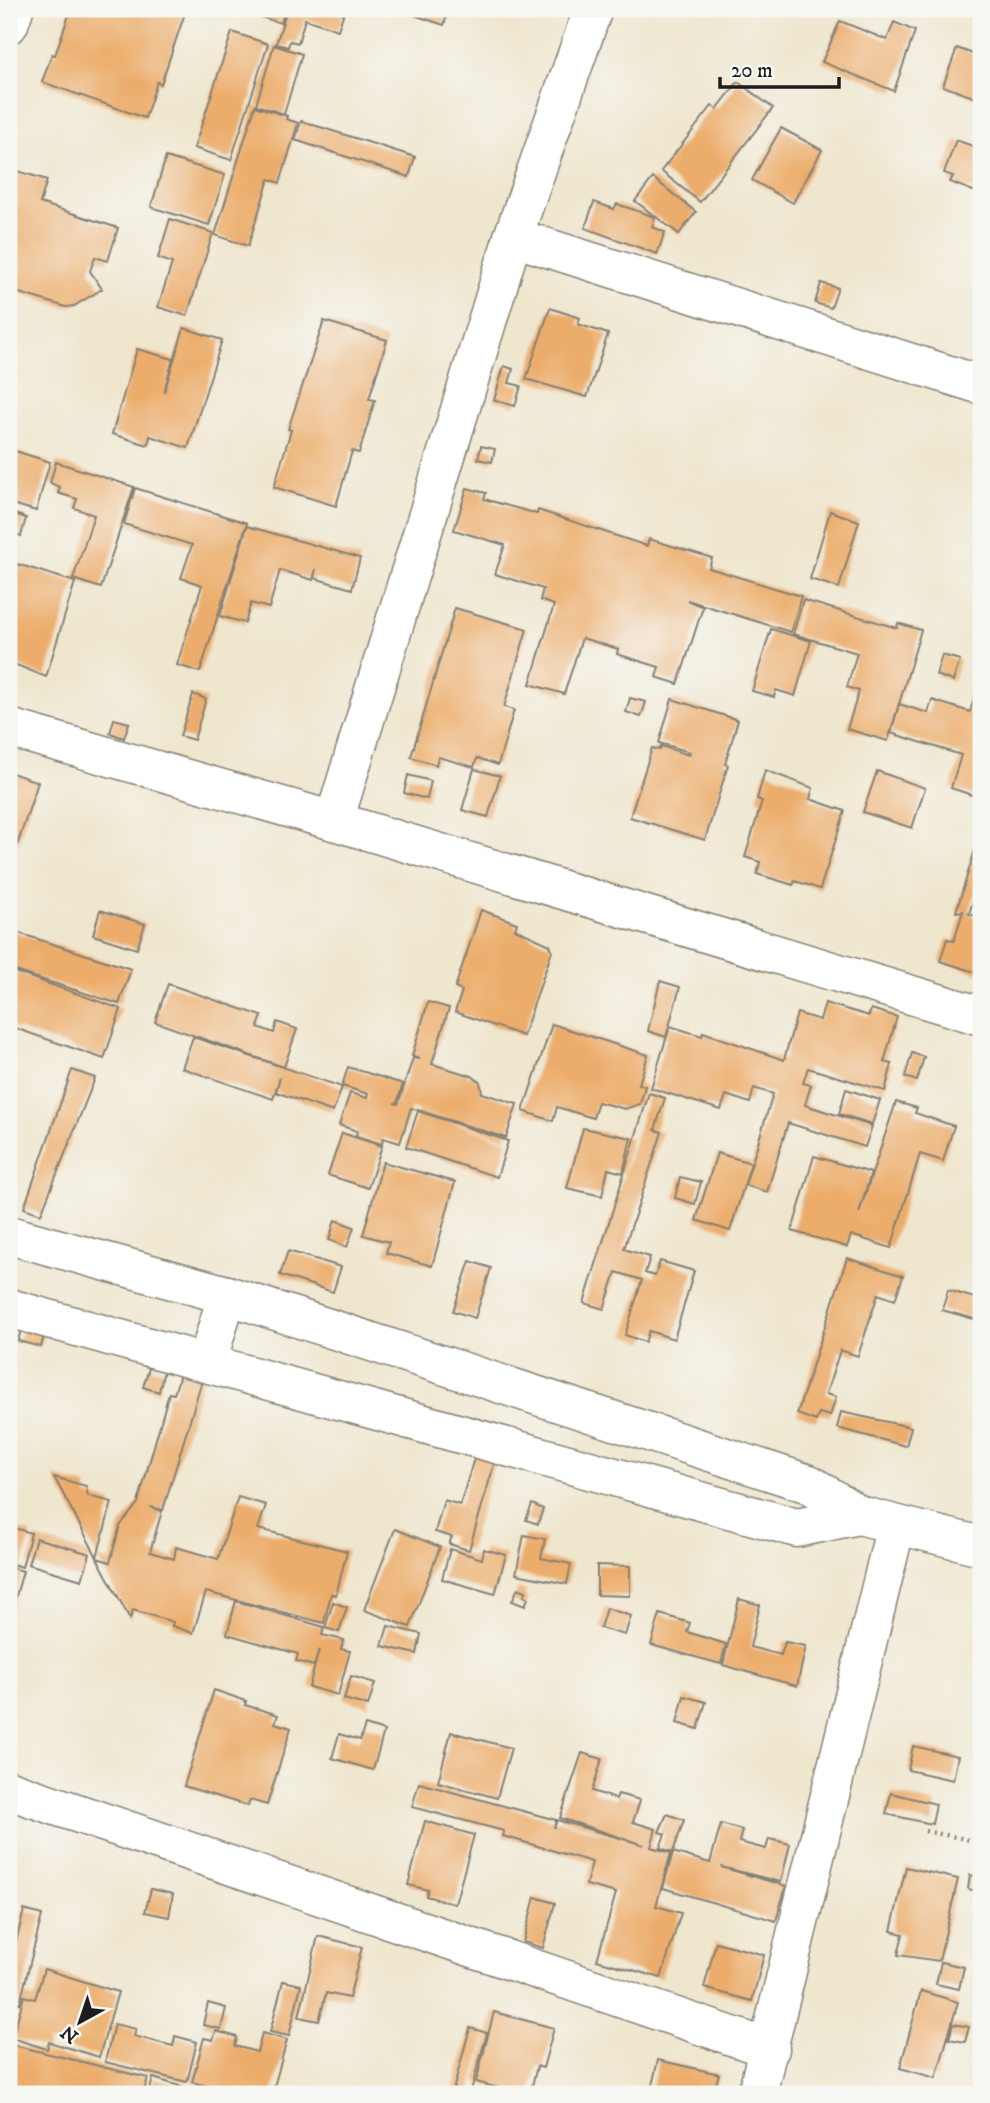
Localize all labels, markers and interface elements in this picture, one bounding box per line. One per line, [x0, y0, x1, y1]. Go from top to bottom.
scale bar [720, 46, 839, 90]
text: 20 m [731, 58, 773, 84]
north arrow [46, 1988, 116, 2058]
text: N [56, 2020, 83, 2048]

